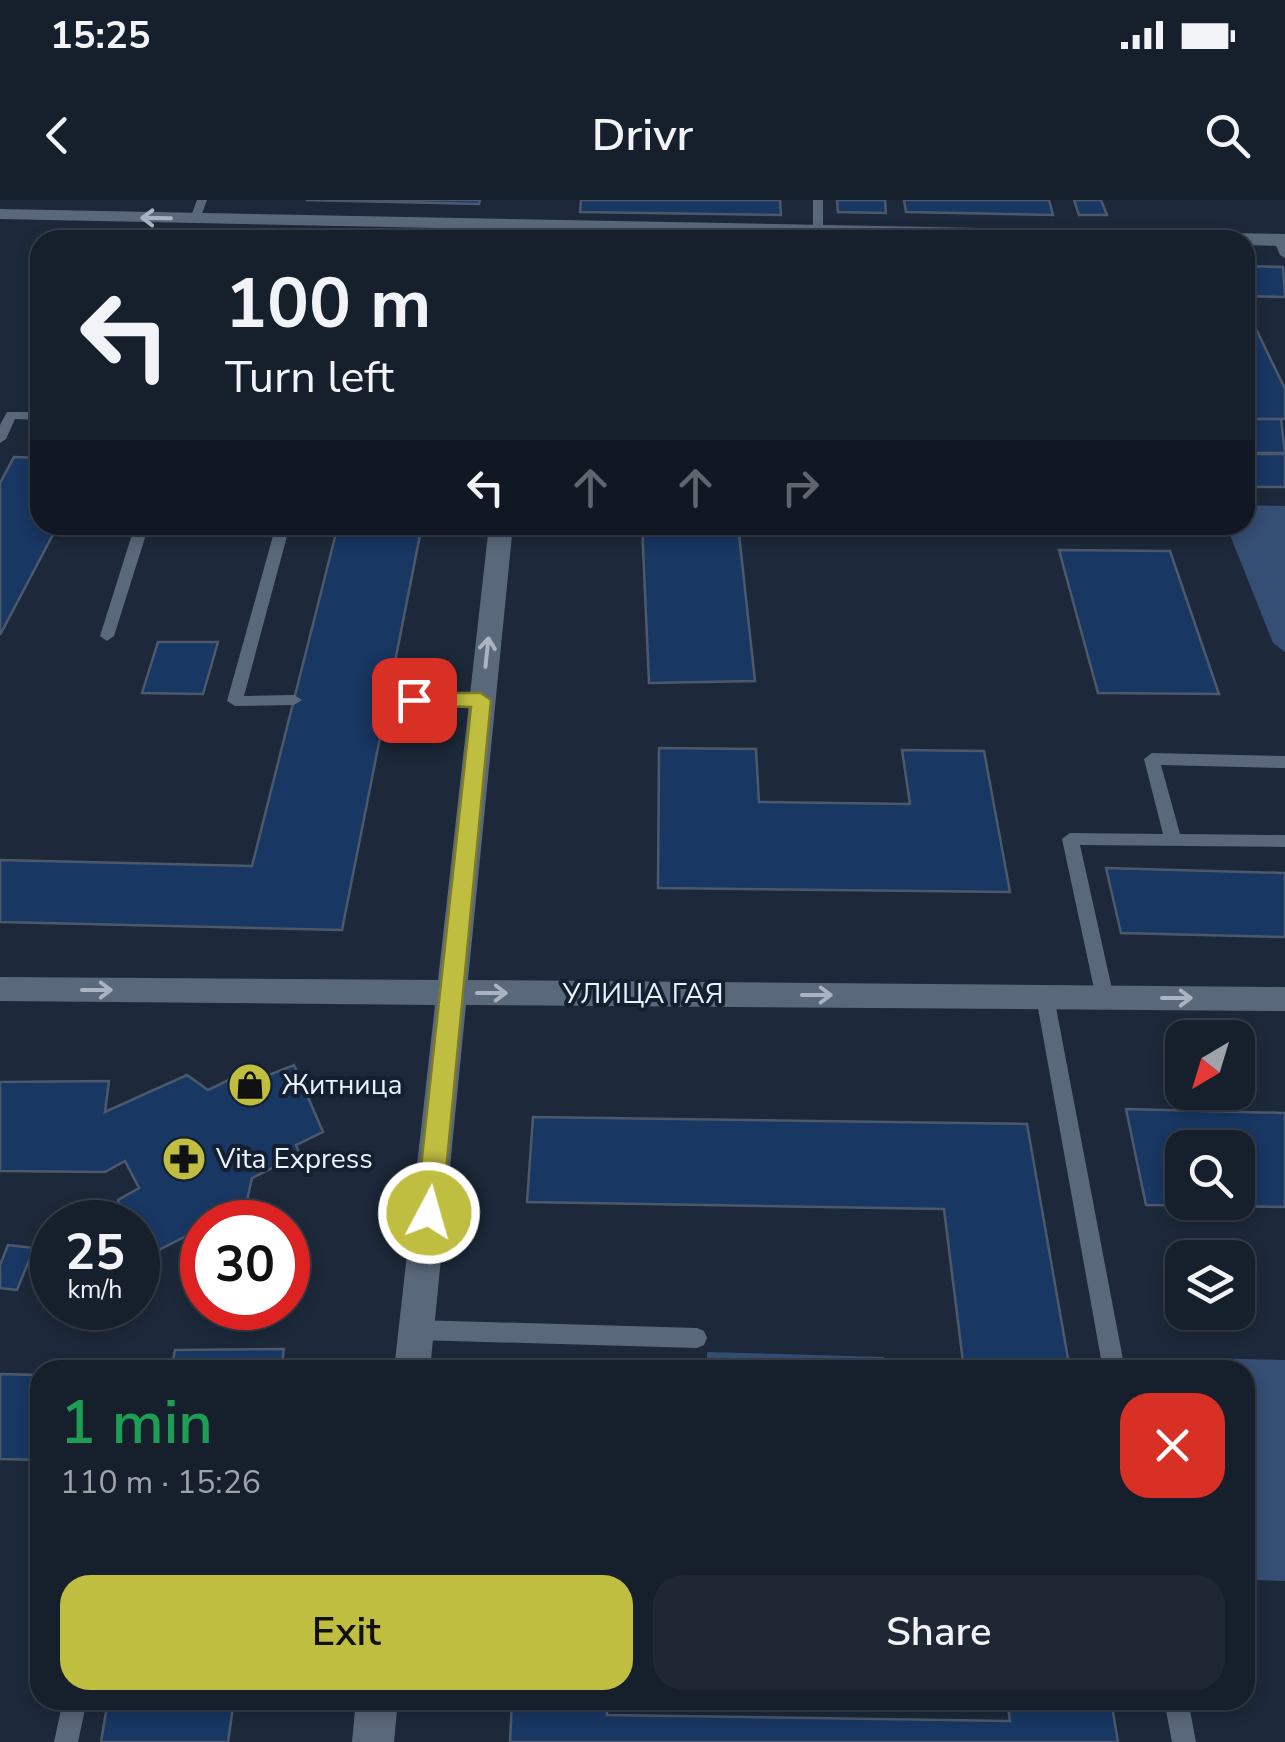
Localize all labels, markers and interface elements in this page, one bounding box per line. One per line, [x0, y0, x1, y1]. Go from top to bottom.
text: 15:25 [50, 10, 151, 61]
text: Drivr [592, 105, 693, 166]
icon: back [30, 108, 85, 163]
icon: search [1200, 108, 1255, 163]
one-way arrow [141, 209, 173, 228]
text: 100 m [225, 256, 431, 352]
icon: left [60, 270, 190, 400]
text: Turn left [225, 347, 394, 408]
icon: left [458, 460, 513, 515]
icon: ahead [563, 460, 618, 515]
icon: ahead [668, 460, 723, 515]
icon: right [773, 460, 828, 515]
one-way arrow [478, 636, 497, 669]
pin [372, 658, 457, 743]
icon: arrive [387, 673, 442, 728]
street label: УЛИЦА ГАЯ [561, 975, 724, 1013]
one-way arrow [80, 980, 113, 1000]
one-way arrow [476, 984, 508, 1002]
one-way arrow [801, 986, 833, 1005]
one-way arrow [1160, 988, 1193, 1008]
north arrow [1165, 1020, 1255, 1110]
map controls [1165, 1020, 1255, 1330]
shop icon: Житница [227, 1062, 273, 1108]
place label: Житница [282, 1066, 403, 1104]
button: search [1165, 1130, 1255, 1220]
pharmacy icon: Vita Express [161, 1136, 207, 1182]
place label: Vita Express [215, 1140, 373, 1178]
position arrow [377, 1161, 481, 1265]
speed limit sign: 30 [180, 1200, 310, 1330]
text: 25 [65, 1218, 125, 1287]
button: layers [1165, 1240, 1255, 1330]
text: km/h [67, 1273, 123, 1307]
text: 1 min [60, 1382, 213, 1464]
button: close [1120, 1393, 1225, 1498]
text: 110 m · 15:26 [60, 1461, 261, 1504]
button: Exit [60, 1575, 633, 1690]
button: Share [653, 1575, 1225, 1690]

